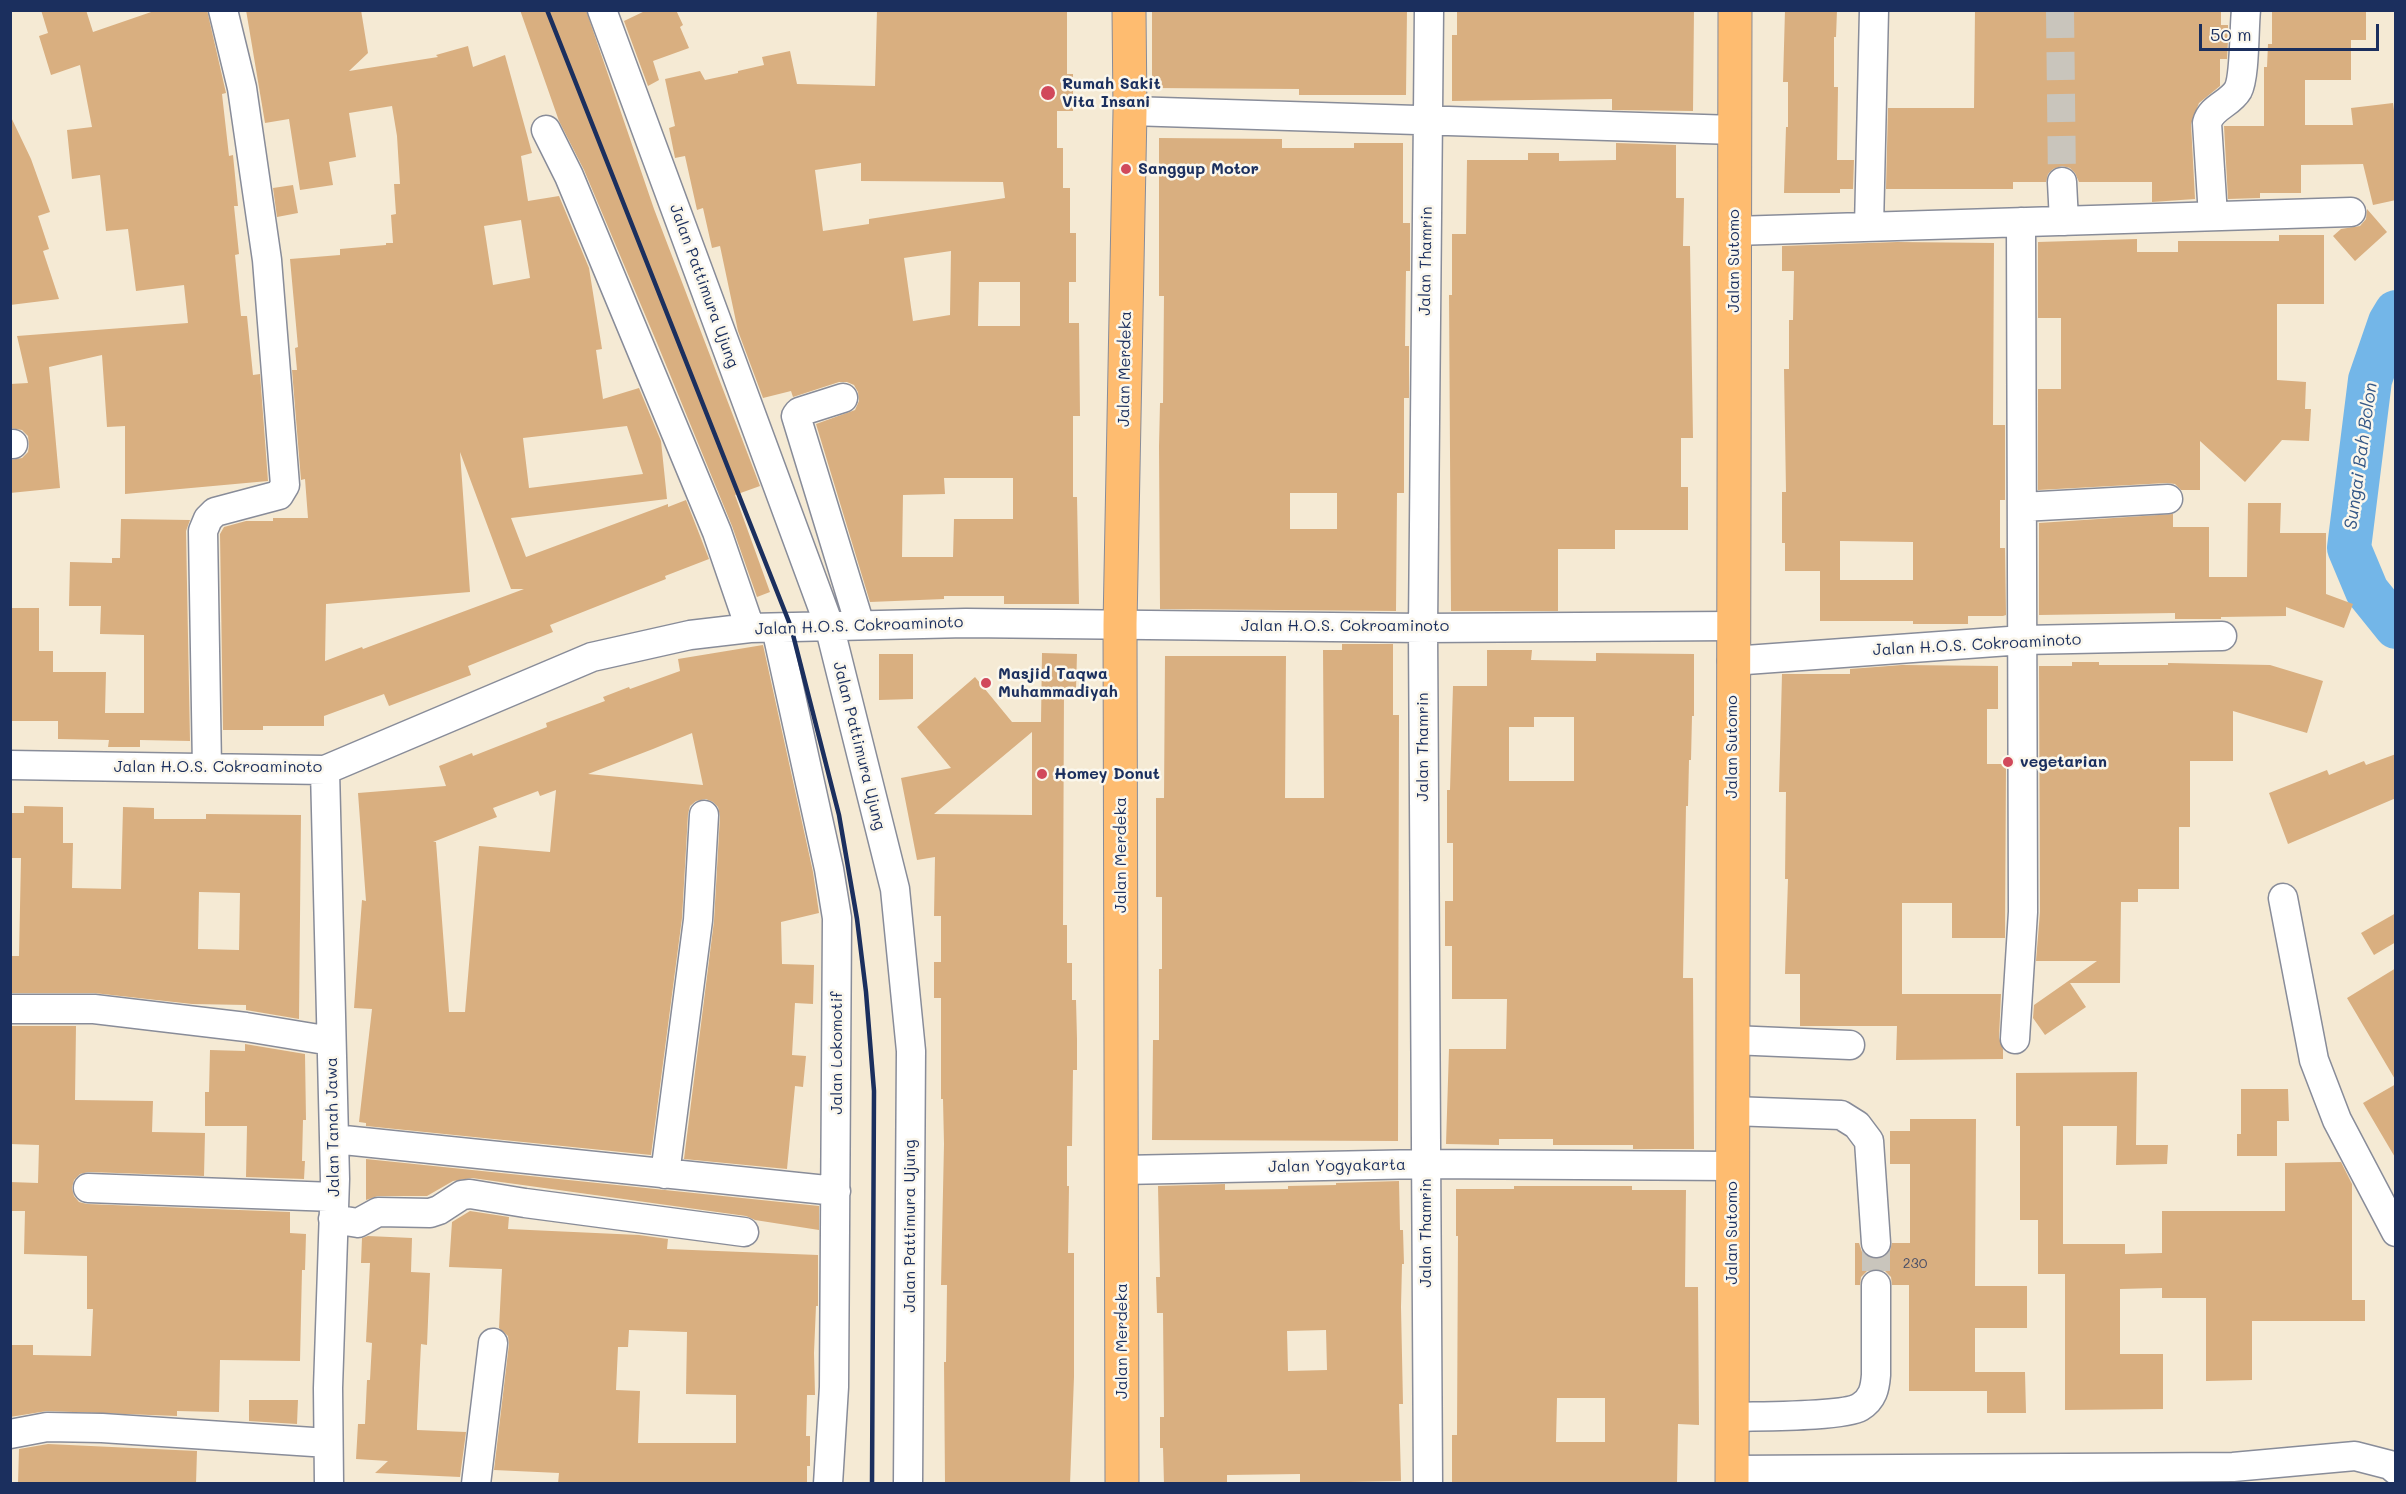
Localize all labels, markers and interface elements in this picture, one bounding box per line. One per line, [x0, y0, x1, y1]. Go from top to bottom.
scale bar [2202, 12, 2382, 50]
text: 50 m [2210, 22, 2252, 46]
place label: Rumah Sakit Vita Insani [1062, 74, 1161, 112]
marker: Rumah Sakit Vita Insani [1039, 84, 1057, 102]
place label: Sanggup Motor [1138, 159, 1259, 179]
marker: Sanggup Motor [1119, 162, 1133, 176]
street label: Jalan Pattimura Ujung [665, 201, 743, 371]
street label: Jalan Thamrin [1415, 206, 1437, 316]
street label: Jalan Sutomo [1724, 209, 1744, 313]
street label: Jalan Merdeka [1114, 311, 1136, 427]
water label: Sungai Bah Bolon [2340, 381, 2382, 531]
street label: Jalan H.O.S. Cokroaminoto [754, 613, 964, 639]
street label: Jalan H.O.S. Cokroaminoto [1241, 616, 1449, 636]
street label: Jalan H.O.S. Cokroaminoto [1872, 630, 2082, 660]
street label: Jalan Pattimura Ujung [829, 660, 889, 832]
place label: Masjid Taqwa Muhammadiyah [998, 664, 1118, 702]
marker: Masjid Taqwa Muhammadiyah [979, 676, 993, 690]
street label: Jalan Thamrin [1413, 692, 1433, 802]
street label: Jalan Sutomo [1722, 695, 1742, 799]
place label: vegetarian [2020, 752, 2107, 772]
marker: vegetarian [2001, 755, 2015, 769]
street label: Jalan H.O.S. Cokroaminoto [114, 757, 322, 777]
place label: Homey Donut [1054, 764, 1160, 784]
marker: Homey Donut [1035, 767, 1049, 781]
street label: Jalan Merdeka [1111, 797, 1131, 913]
street label: Jalan Lokomotif [827, 991, 847, 1115]
street label: Jalan Tanah Jawa [322, 1057, 344, 1197]
street label: Jalan Pattimura Ujung [900, 1139, 920, 1313]
street label: Jalan Yogyakarta [1268, 1155, 1406, 1177]
street label: Jalan Thamrin [1416, 1178, 1436, 1288]
street label: Jalan Sutomo [1722, 1181, 1742, 1285]
house number: 230 [1903, 1256, 1927, 1272]
street label: Jalan Merdeka [1112, 1283, 1132, 1399]

